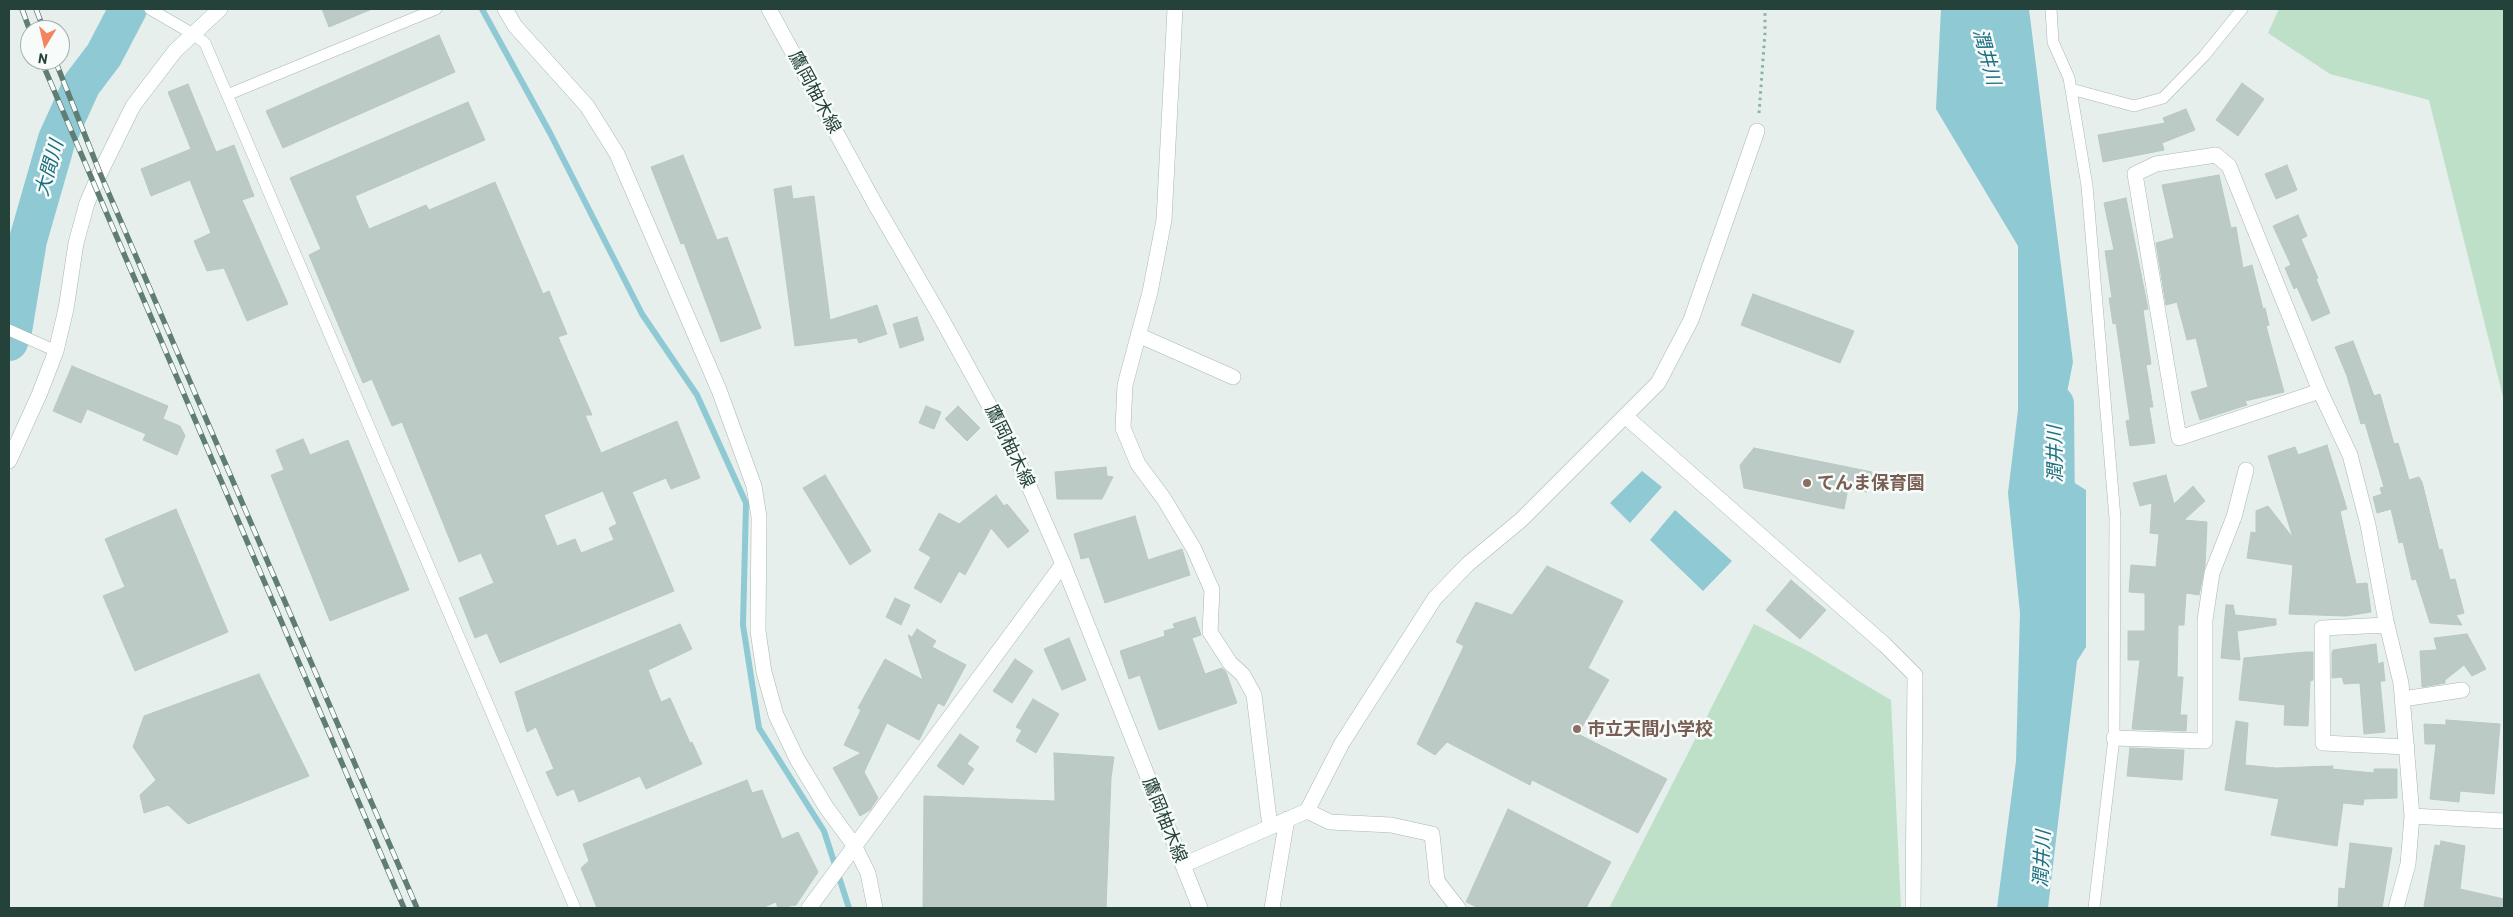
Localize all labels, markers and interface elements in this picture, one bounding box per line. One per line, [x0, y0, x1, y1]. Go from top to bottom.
north arrow [20, 20, 70, 70]
water label: 潤井川 [1969, 27, 2005, 87]
street label: 鷹岡柚木線 [784, 47, 846, 137]
text: N [37, 50, 49, 68]
water label: 大間川 [30, 137, 68, 199]
street label: 鷹岡柚木線 [981, 401, 1039, 491]
water label: 潤井川 [2043, 425, 2067, 483]
place label: てんま保育園 [1817, 472, 1925, 494]
marker: てんま保育園 [1801, 477, 1813, 489]
place label: 市立天間小学校 [1587, 718, 1713, 740]
marker: 市立天間小学校 [1571, 723, 1583, 735]
street label: 鷹岡柚木線 [1138, 774, 1192, 866]
water label: 潤井川 [2029, 830, 2055, 888]

